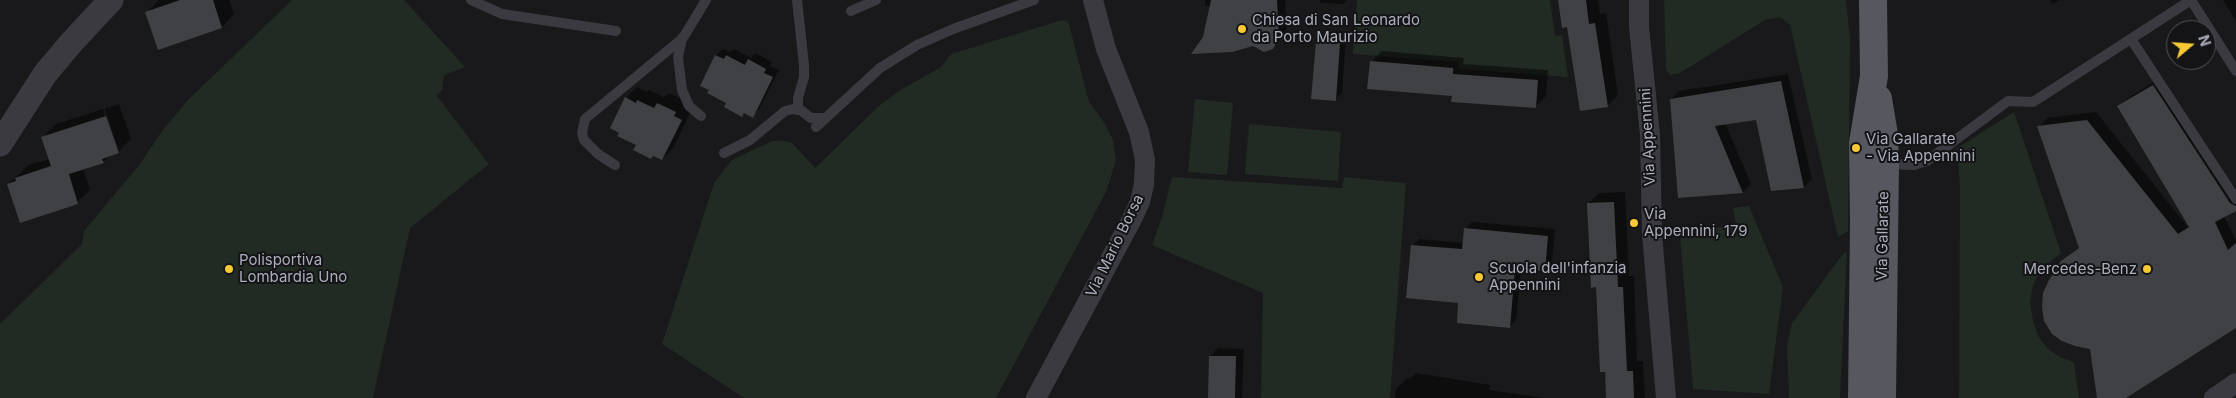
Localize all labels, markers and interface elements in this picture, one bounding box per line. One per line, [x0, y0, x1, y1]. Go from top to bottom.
place label: Chiesa di San Leonardo da Porto Maurizio [1252, 11, 1420, 46]
north arrow [2166, 20, 2216, 70]
marker: Chiesa di San Leonardo da Porto Maurizio [1236, 23, 1248, 35]
text: N [2195, 33, 2215, 48]
street label: Via Appennini [1636, 88, 1660, 186]
place label: Via Gallarate - Via Appennini [1866, 130, 1975, 165]
marker: Via Gallarate - Via Appennini [1850, 142, 1862, 154]
street label: Via Gallarate [1873, 191, 1893, 281]
street label: Via Mario Borsa [1082, 192, 1148, 300]
place label: Via Appennini, 179 [1644, 205, 1748, 240]
marker: Via Appennini, 179 [1628, 217, 1640, 229]
place label: Polisportiva Lombardia Uno [239, 251, 347, 286]
place label: Scuola dell'infanzia Appennini [1489, 259, 1626, 294]
place label: Mercedes-Benz [2024, 260, 2137, 278]
marker: Polisportiva Lombardia Uno [223, 263, 235, 275]
marker: Mercedes-Benz [2141, 263, 2153, 275]
marker: Scuola dell'infanzia Appennini [1473, 271, 1485, 283]

